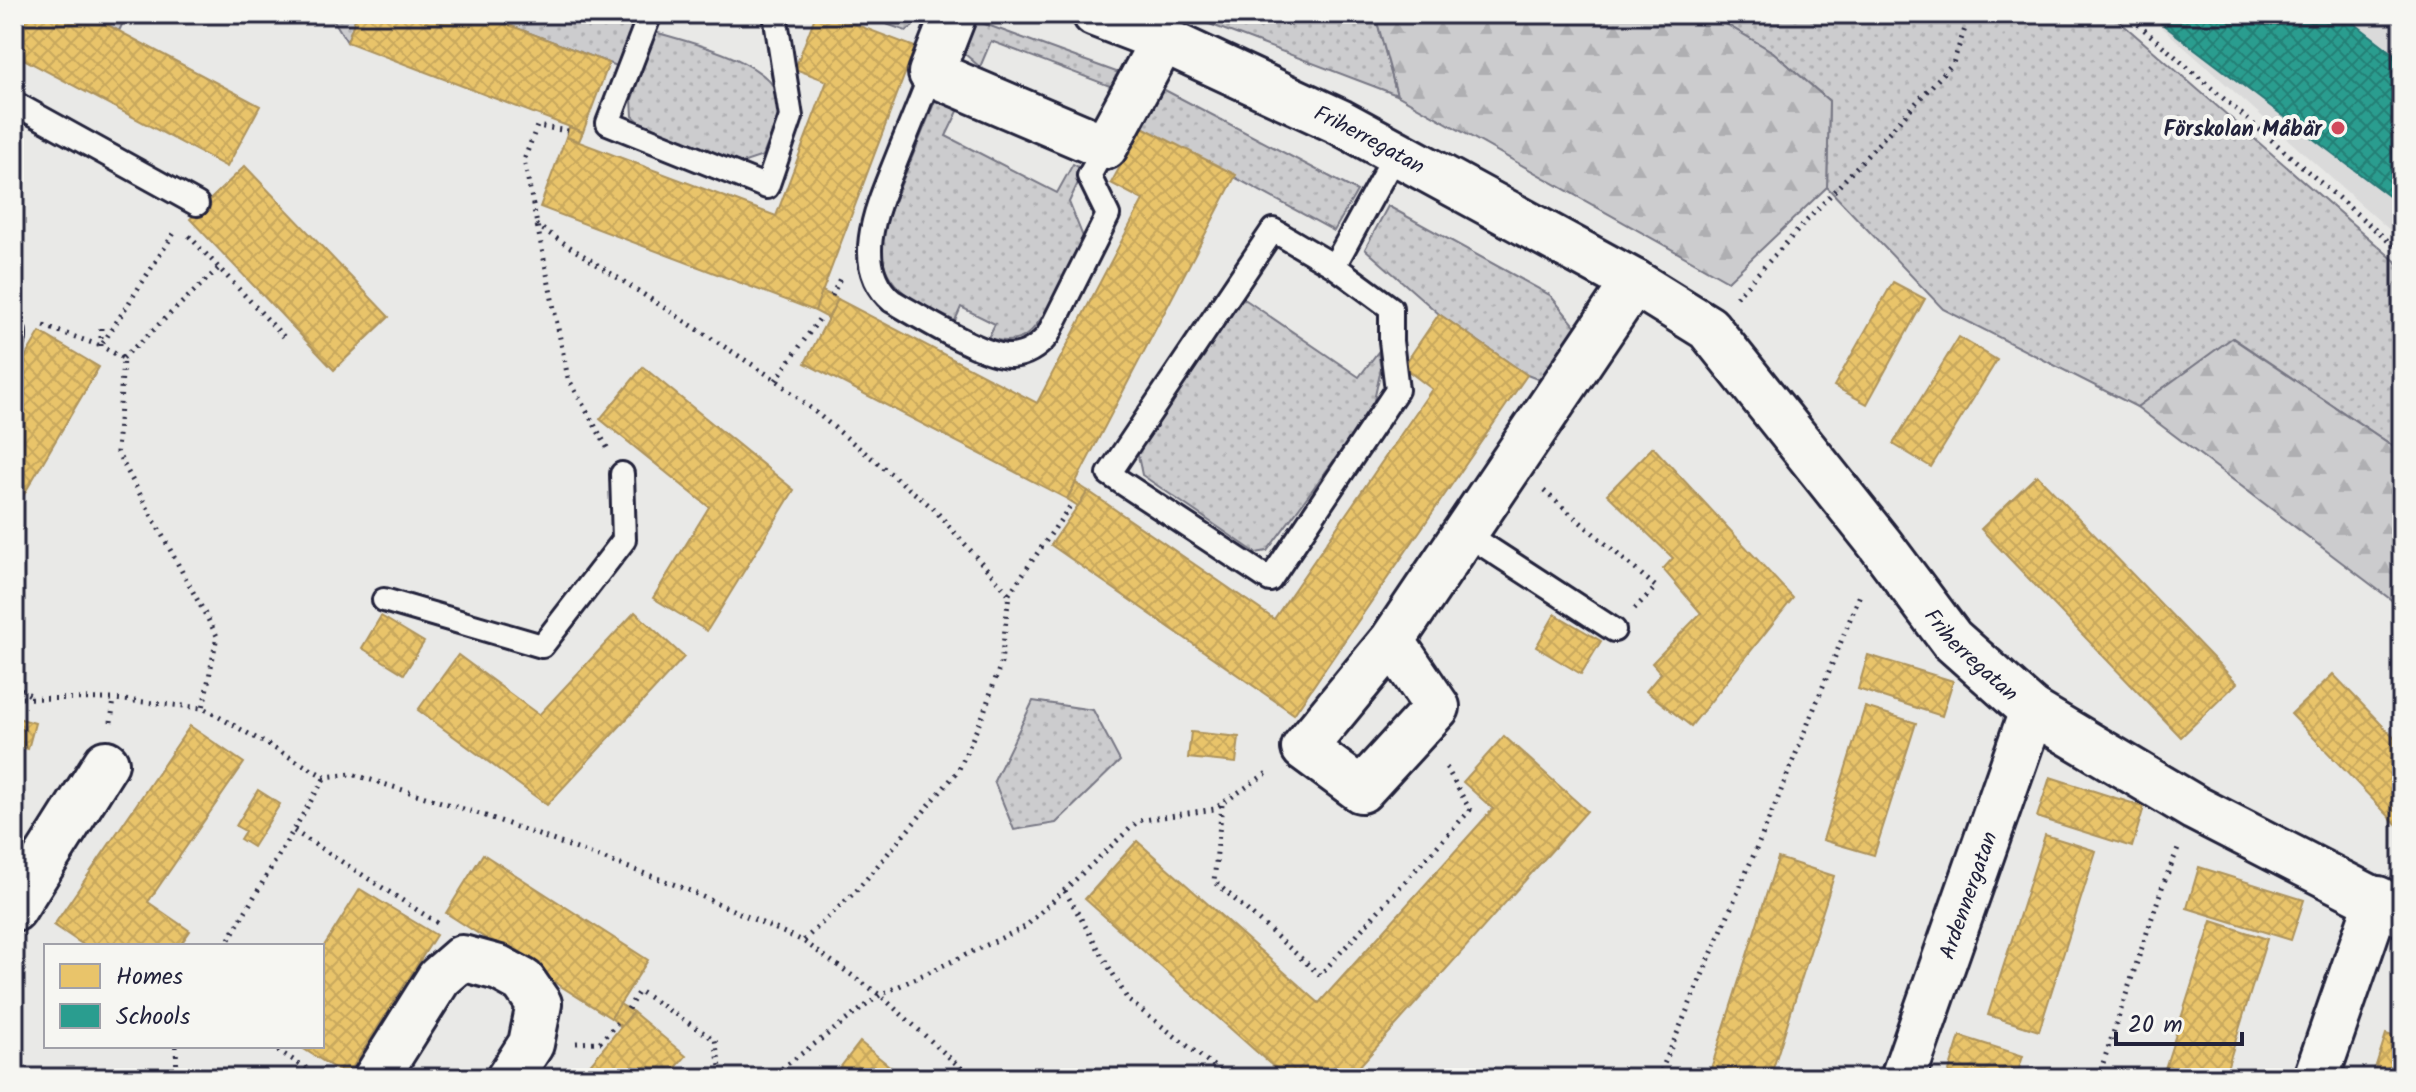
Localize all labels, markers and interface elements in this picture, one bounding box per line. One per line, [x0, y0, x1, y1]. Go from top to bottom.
street label: Friherregatan [1307, 97, 1431, 185]
place label: Förskolan Måbär [2163, 113, 2323, 148]
marker: Förskolan Måbär [2329, 119, 2347, 137]
street label: Friherregatan [1914, 602, 2026, 711]
street label: Ardennergatan [1931, 827, 2008, 965]
legend [44, 944, 324, 1048]
text: Homes [116, 958, 183, 997]
scale bar [2116, 996, 2242, 1046]
text: Schools [116, 998, 190, 1037]
text: 20 m [2128, 1006, 2183, 1045]

